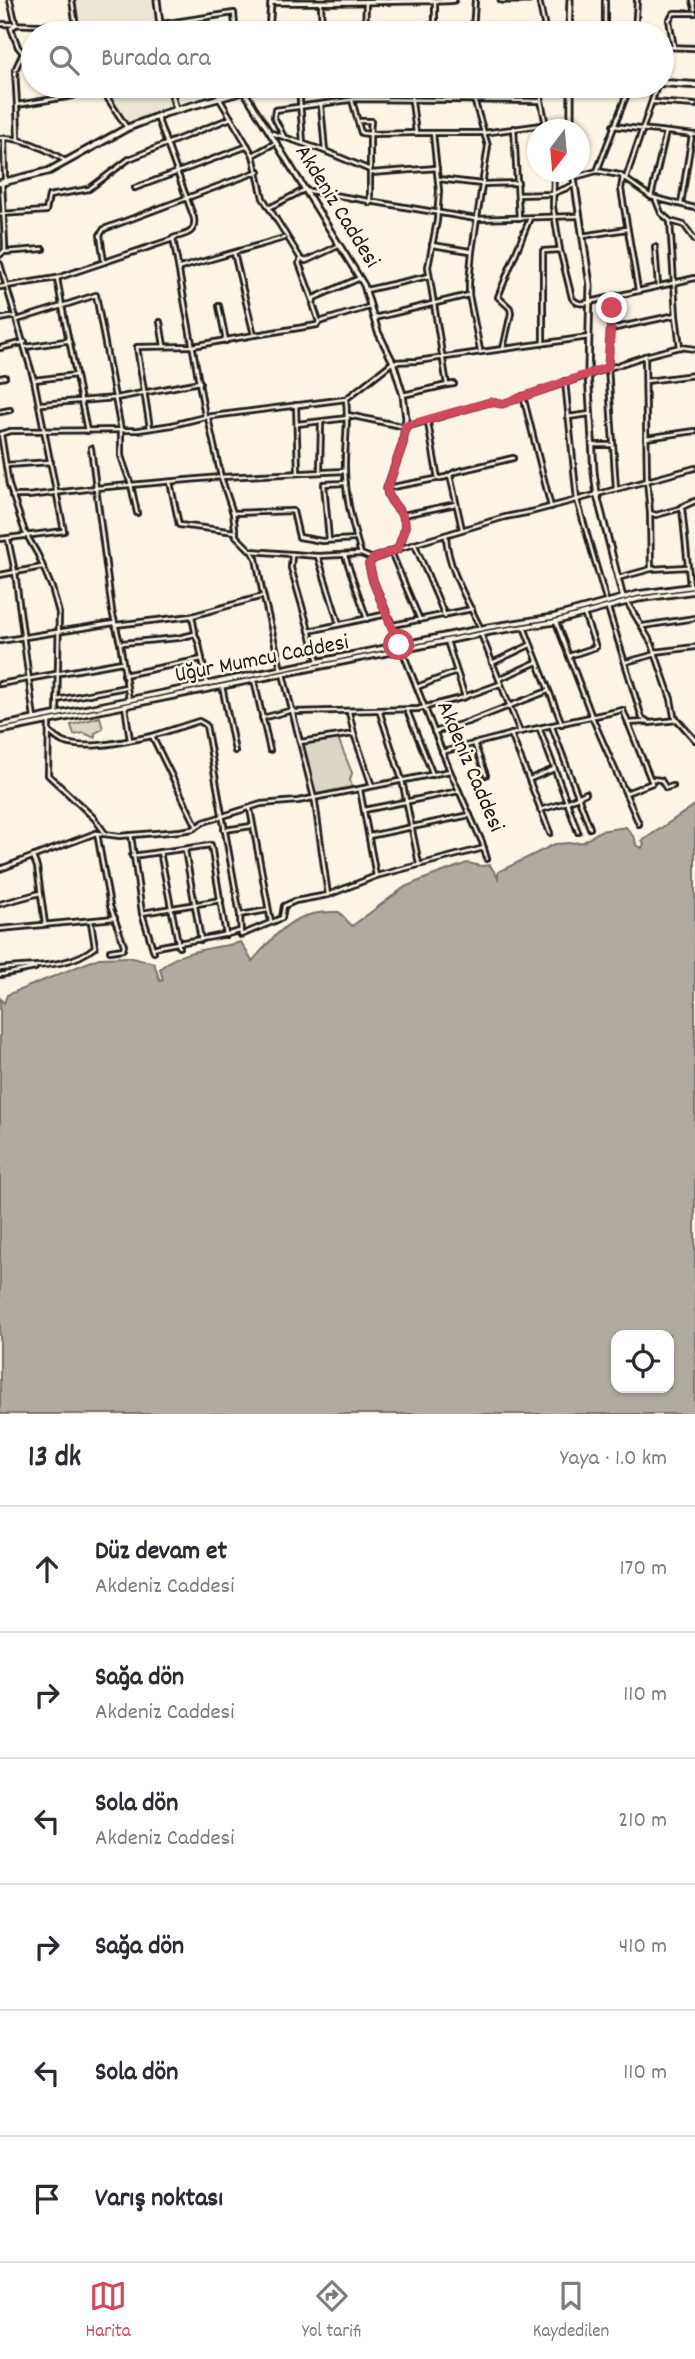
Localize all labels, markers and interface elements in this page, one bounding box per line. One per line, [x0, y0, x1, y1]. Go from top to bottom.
search box [21, 21, 674, 98]
icon: search [45, 41, 83, 79]
text: Burada ara [101, 41, 211, 78]
north arrow [527, 119, 590, 182]
street label: Akdeniz Caddesi [285, 139, 387, 275]
route end [596, 292, 627, 323]
street label: Uğur Mumcu Caddesi [172, 627, 352, 693]
route start [383, 629, 414, 660]
street label: Akdeniz Caddesi [427, 696, 511, 838]
map controls [611, 1330, 674, 1393]
button: locate [611, 1330, 674, 1393]
text: 13 dk [28, 1438, 81, 1481]
text: Yaya · 1.0 km [560, 1443, 667, 1476]
text: Düz devam et [95, 1534, 227, 1571]
icon: ahead [28, 1550, 66, 1588]
text: 170 m [620, 1553, 667, 1586]
text: Akdeniz Caddesi [95, 1571, 234, 1604]
text: Sağa dön [95, 1660, 184, 1697]
icon: right [28, 1676, 66, 1714]
text: 110 m [623, 1679, 667, 1712]
text: Akdeniz Caddesi [95, 1697, 234, 1730]
text: Sola dön [95, 1786, 178, 1823]
icon: left [28, 1802, 66, 1840]
text: 210 m [618, 1805, 667, 1838]
text: Akdeniz Caddesi [95, 1823, 234, 1856]
icon: right [28, 1928, 66, 1966]
text: Sağa dön [95, 1929, 184, 1966]
text: 410 m [619, 1931, 667, 1964]
icon: left [28, 2054, 66, 2092]
text: Sola dön [95, 2055, 178, 2092]
text: 110 m [623, 2057, 667, 2090]
icon: arrive [28, 2180, 66, 2218]
text: Varış noktası [95, 2181, 223, 2218]
tab: Harita [86, 2277, 131, 2346]
tab: Yol tarifi [302, 2277, 361, 2346]
tab: Kaydedilen [533, 2277, 609, 2346]

